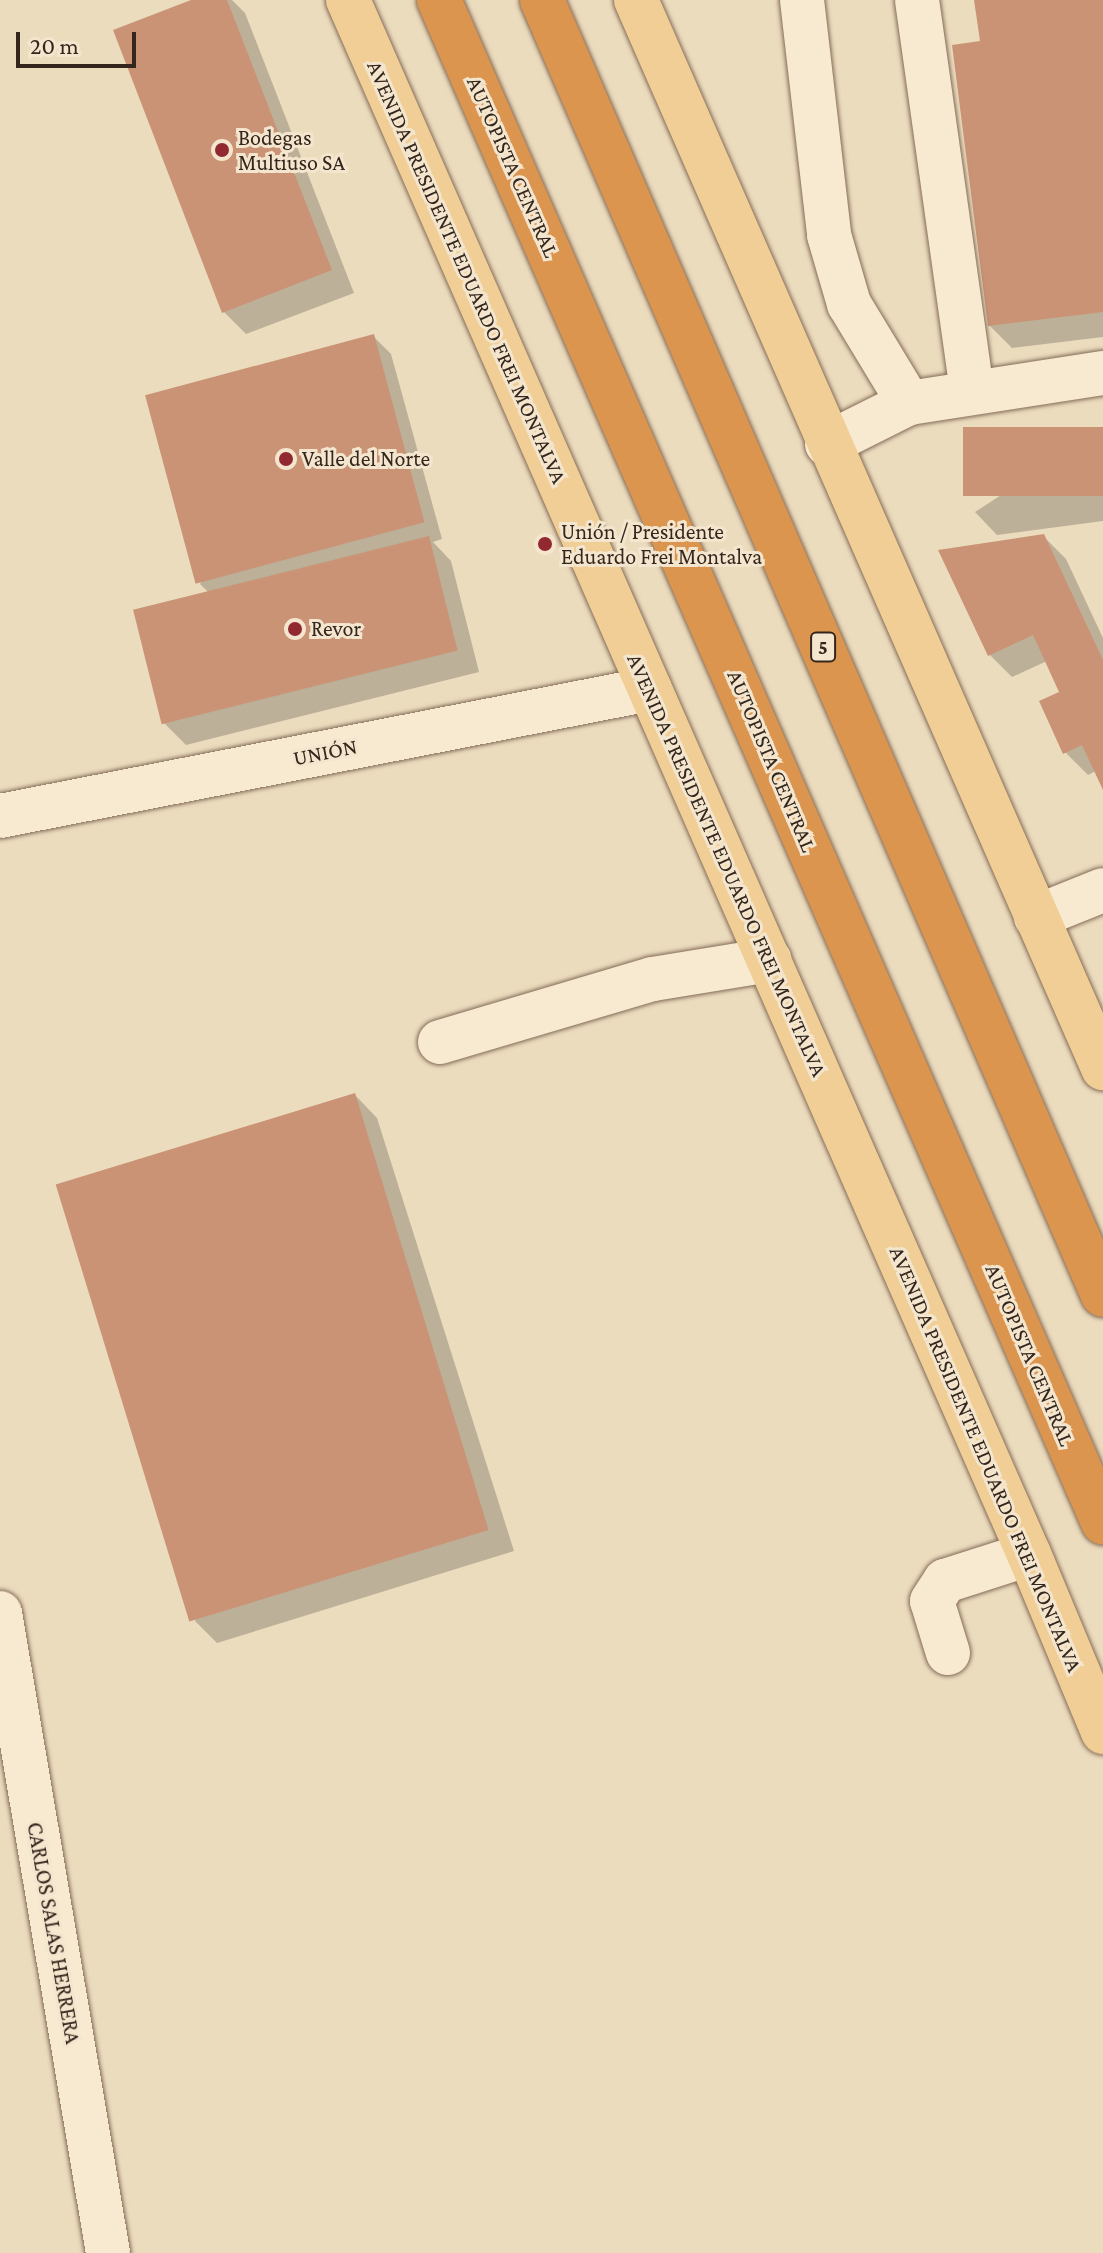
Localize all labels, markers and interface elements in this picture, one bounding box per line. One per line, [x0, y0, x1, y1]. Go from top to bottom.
scale bar [20, 16, 140, 66]
text: 20 m [30, 32, 79, 59]
street label: AVENIDA PRESIDENTE EDUARDO FREI MONTALVA [361, 56, 573, 488]
street label: AUTOPISTA CENTRAL [461, 72, 565, 262]
place label: Bodegas Multiuso SA [238, 124, 345, 176]
marker: Bodegas Multiuso SA [213, 141, 231, 159]
place label: Valle del Norte [302, 446, 430, 472]
marker: Valle del Norte [277, 450, 295, 468]
place label: Unión / Presidente Eduardo Frei Montalva [561, 518, 762, 570]
marker: Unión / Presidente Eduardo Frei Montalva [536, 535, 554, 553]
place label: Revor [311, 616, 361, 642]
marker: Revor [286, 620, 304, 638]
road number: 5 [809, 631, 837, 663]
street label: AVENIDA PRESIDENTE EDUARDO FREI MONTALVA [621, 649, 833, 1081]
street label: AUTOPISTA CENTRAL [722, 666, 822, 856]
street label: UNIÓN [291, 733, 359, 771]
street label: AVENIDA PRESIDENTE EDUARDO FREI MONTALVA [884, 1242, 1088, 1676]
street label: AUTOPISTA CENTRAL [980, 1260, 1080, 1450]
street label: CARLOS SALAS HERRERA [21, 1820, 87, 2046]

